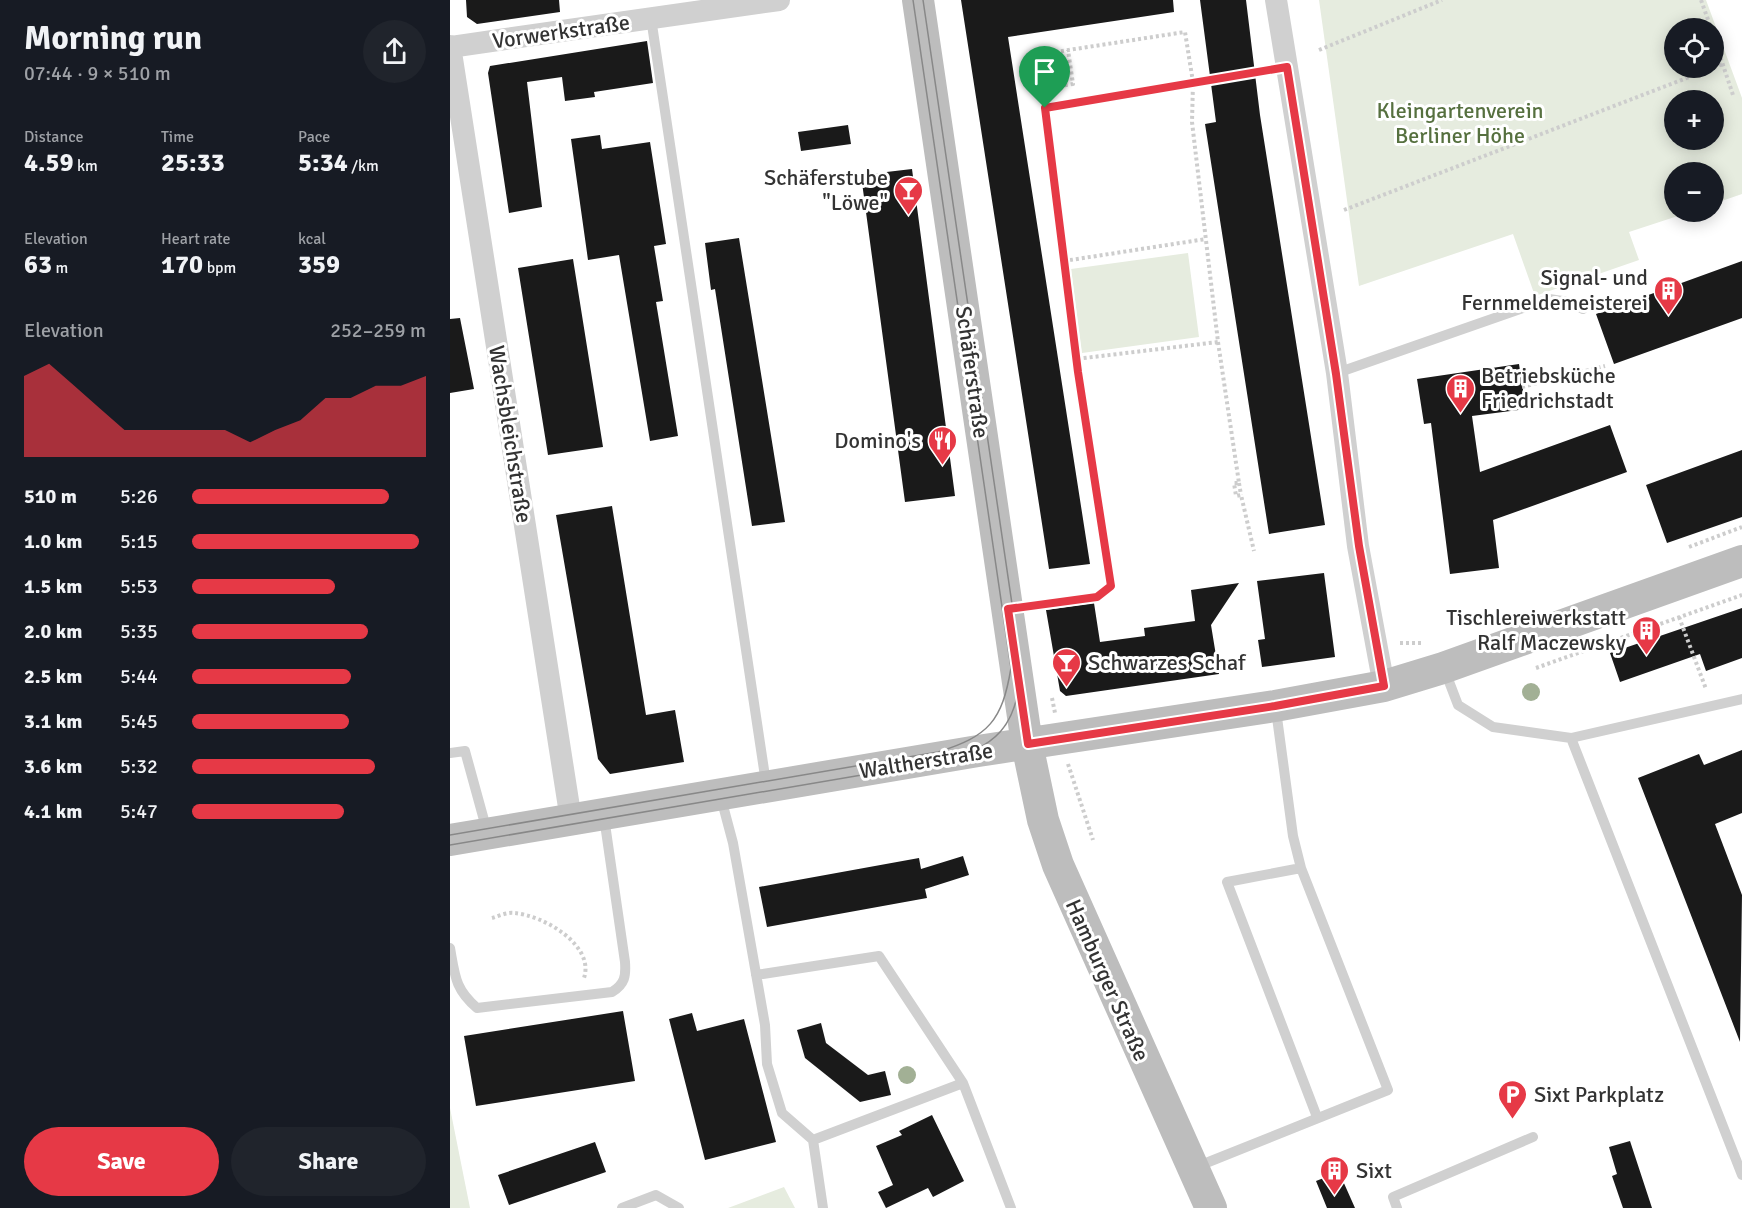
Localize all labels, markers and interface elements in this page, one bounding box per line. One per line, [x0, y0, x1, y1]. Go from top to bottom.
street label: Vorwerkstraße [491, 8, 632, 55]
text: Morning run [24, 18, 202, 59]
map controls [1664, 18, 1724, 222]
button: locate [1664, 18, 1724, 78]
button: share [363, 20, 426, 83]
pin [1019, 46, 1070, 108]
icon: arrive [1028, 55, 1061, 88]
text: 07:44 · 9 × 510 m [24, 61, 171, 86]
button: + [1664, 90, 1724, 150]
park label: Kleingartenverein Berliner Höhe [1376, 97, 1544, 149]
text: Distance [24, 127, 84, 147]
text: Time [161, 127, 194, 147]
text: Pace [298, 127, 330, 147]
text: 4.59 [24, 147, 74, 179]
text: 25:33 [161, 147, 225, 179]
text: 5:34 [298, 147, 348, 179]
text: km [74, 156, 98, 176]
text: /km [348, 156, 379, 176]
button: − [1664, 162, 1724, 222]
place label: Schäferstube "Löwe" [764, 164, 888, 216]
bar icon: Schäferstube "Löwe" [893, 174, 925, 216]
text: Elevation [24, 229, 88, 249]
text: Heart rate [161, 229, 230, 249]
text: kcal [298, 229, 326, 249]
text: 63 [24, 249, 52, 281]
text: 170 [161, 249, 203, 281]
text: 359 [298, 249, 340, 281]
text: m [52, 258, 68, 278]
text: bpm [203, 258, 236, 278]
place label: Signal- und Fernmeldemeisterei [1461, 264, 1648, 316]
building icon: Signal- und Fernmeldemeisterei [1653, 274, 1685, 316]
street label: Schäferstraße [950, 304, 995, 440]
text: Elevation [24, 318, 104, 343]
text: 252–259 m [330, 318, 426, 343]
street label: Wachsbleichstraße [483, 343, 538, 525]
place label: Betriebsküche Friedrichstadt [1481, 362, 1616, 414]
building icon: Betriebsküche Friedrichstadt [1444, 372, 1476, 414]
restaurant icon: Domino's [926, 424, 958, 466]
place label: Domino's [834, 427, 921, 454]
text: 510 m [24, 484, 77, 509]
text: 5:26 [120, 484, 158, 509]
text: 1.0 km [24, 529, 82, 554]
text: 5:15 [120, 529, 158, 554]
text: 1.5 km [24, 574, 82, 599]
text: 5:53 [120, 574, 158, 599]
place label: Tischlereiwerkstatt Ralf Maczewsky [1446, 604, 1627, 656]
building icon: Tischlereiwerkstatt Ralf Maczewsky [1631, 614, 1663, 656]
text: 2.0 km [24, 619, 82, 644]
text: 5:35 [120, 619, 158, 644]
bar icon: Schwarzes Schaf [1051, 646, 1083, 688]
place label: Schwarzes Schaf [1088, 649, 1247, 676]
text: 2.5 km [24, 664, 82, 689]
text: 5:44 [120, 664, 158, 689]
text: 3.1 km [24, 709, 82, 734]
text: 5:45 [120, 709, 158, 734]
street label: Waltherstraße [857, 737, 995, 784]
text: 3.6 km [24, 754, 82, 779]
text: 5:32 [120, 754, 158, 779]
text: 4.1 km [24, 799, 82, 824]
text: 5:47 [120, 799, 158, 824]
street label: Hamburger Straße [1060, 895, 1155, 1065]
parking icon: Sixt Parkplatz [1497, 1078, 1529, 1120]
place label: Sixt Parkplatz [1534, 1081, 1664, 1108]
button: Save [24, 1127, 219, 1196]
button: Share [231, 1127, 426, 1196]
building icon: Sixt [1319, 1154, 1351, 1196]
place label: Sixt [1356, 1157, 1392, 1184]

